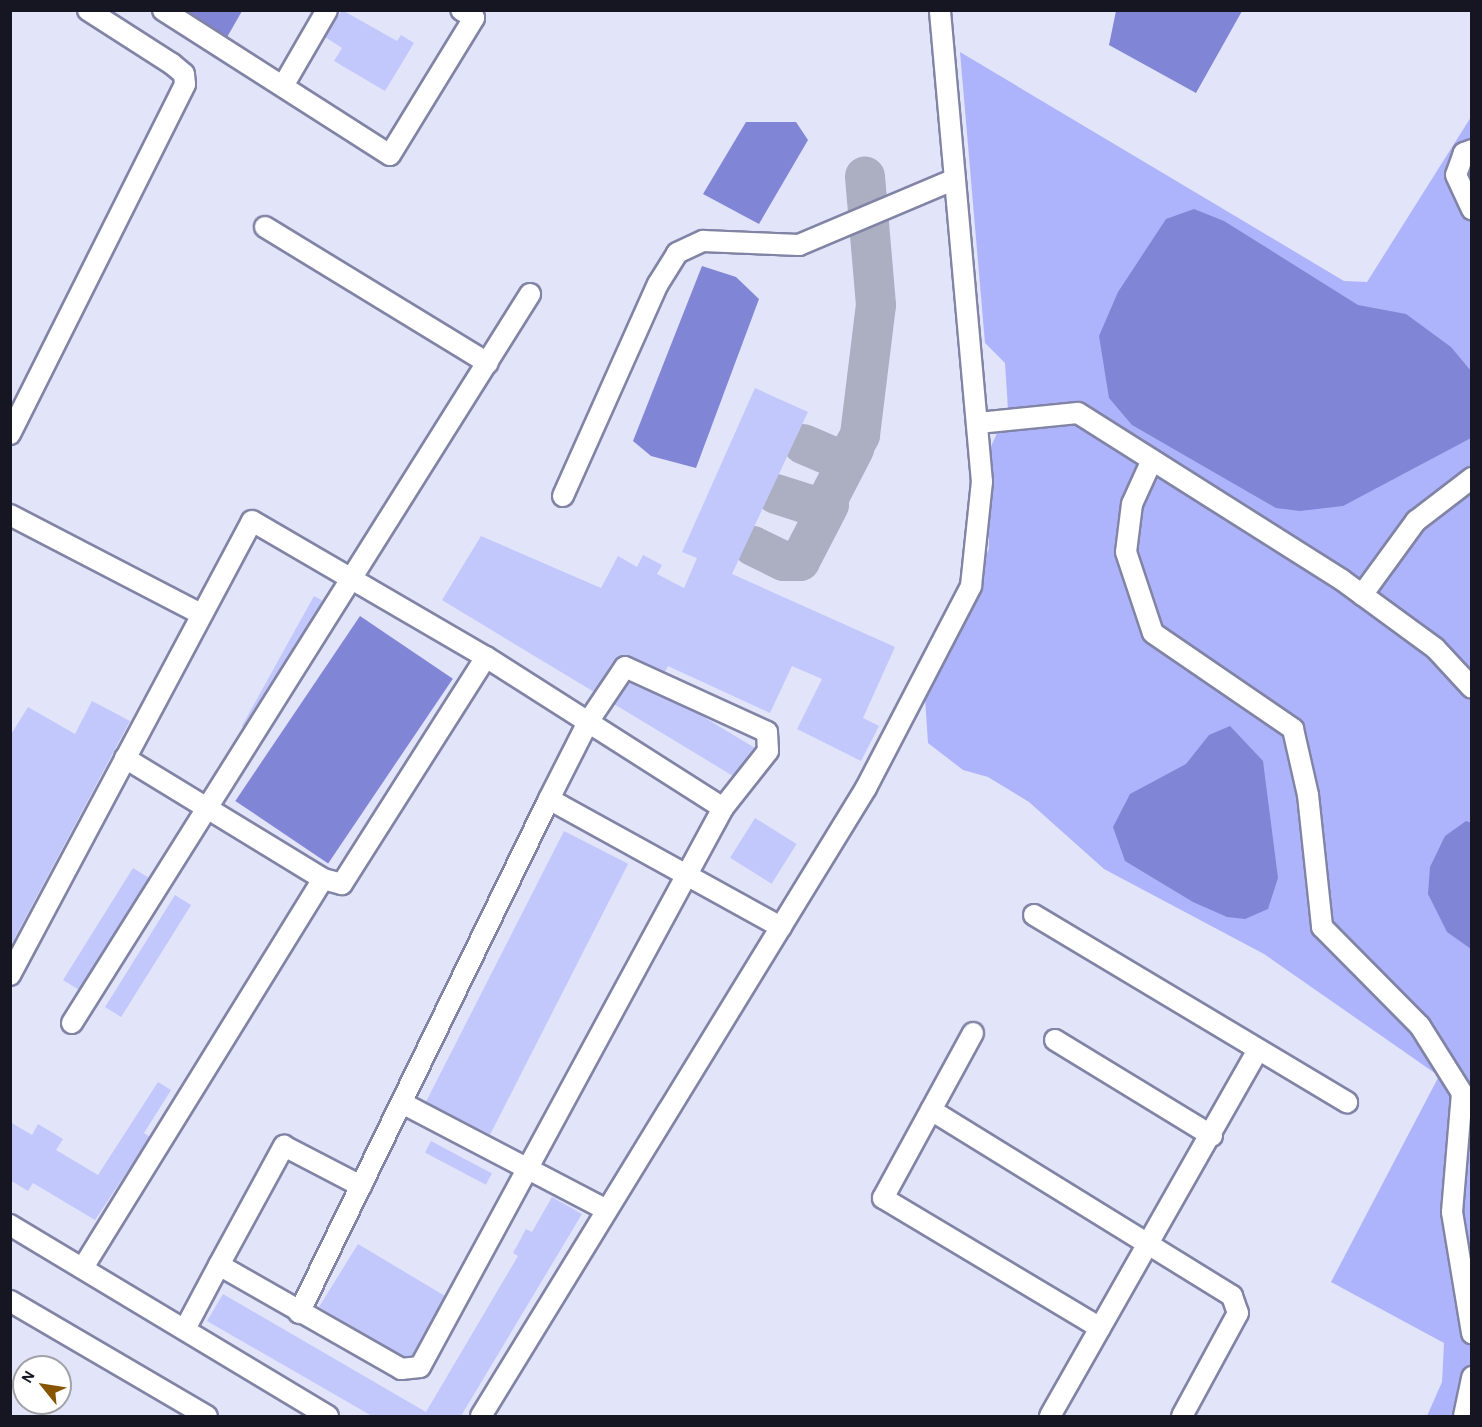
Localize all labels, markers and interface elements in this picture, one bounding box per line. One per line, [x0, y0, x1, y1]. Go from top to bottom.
north arrow [12, 1355, 72, 1415]
text: N [18, 1368, 38, 1386]

